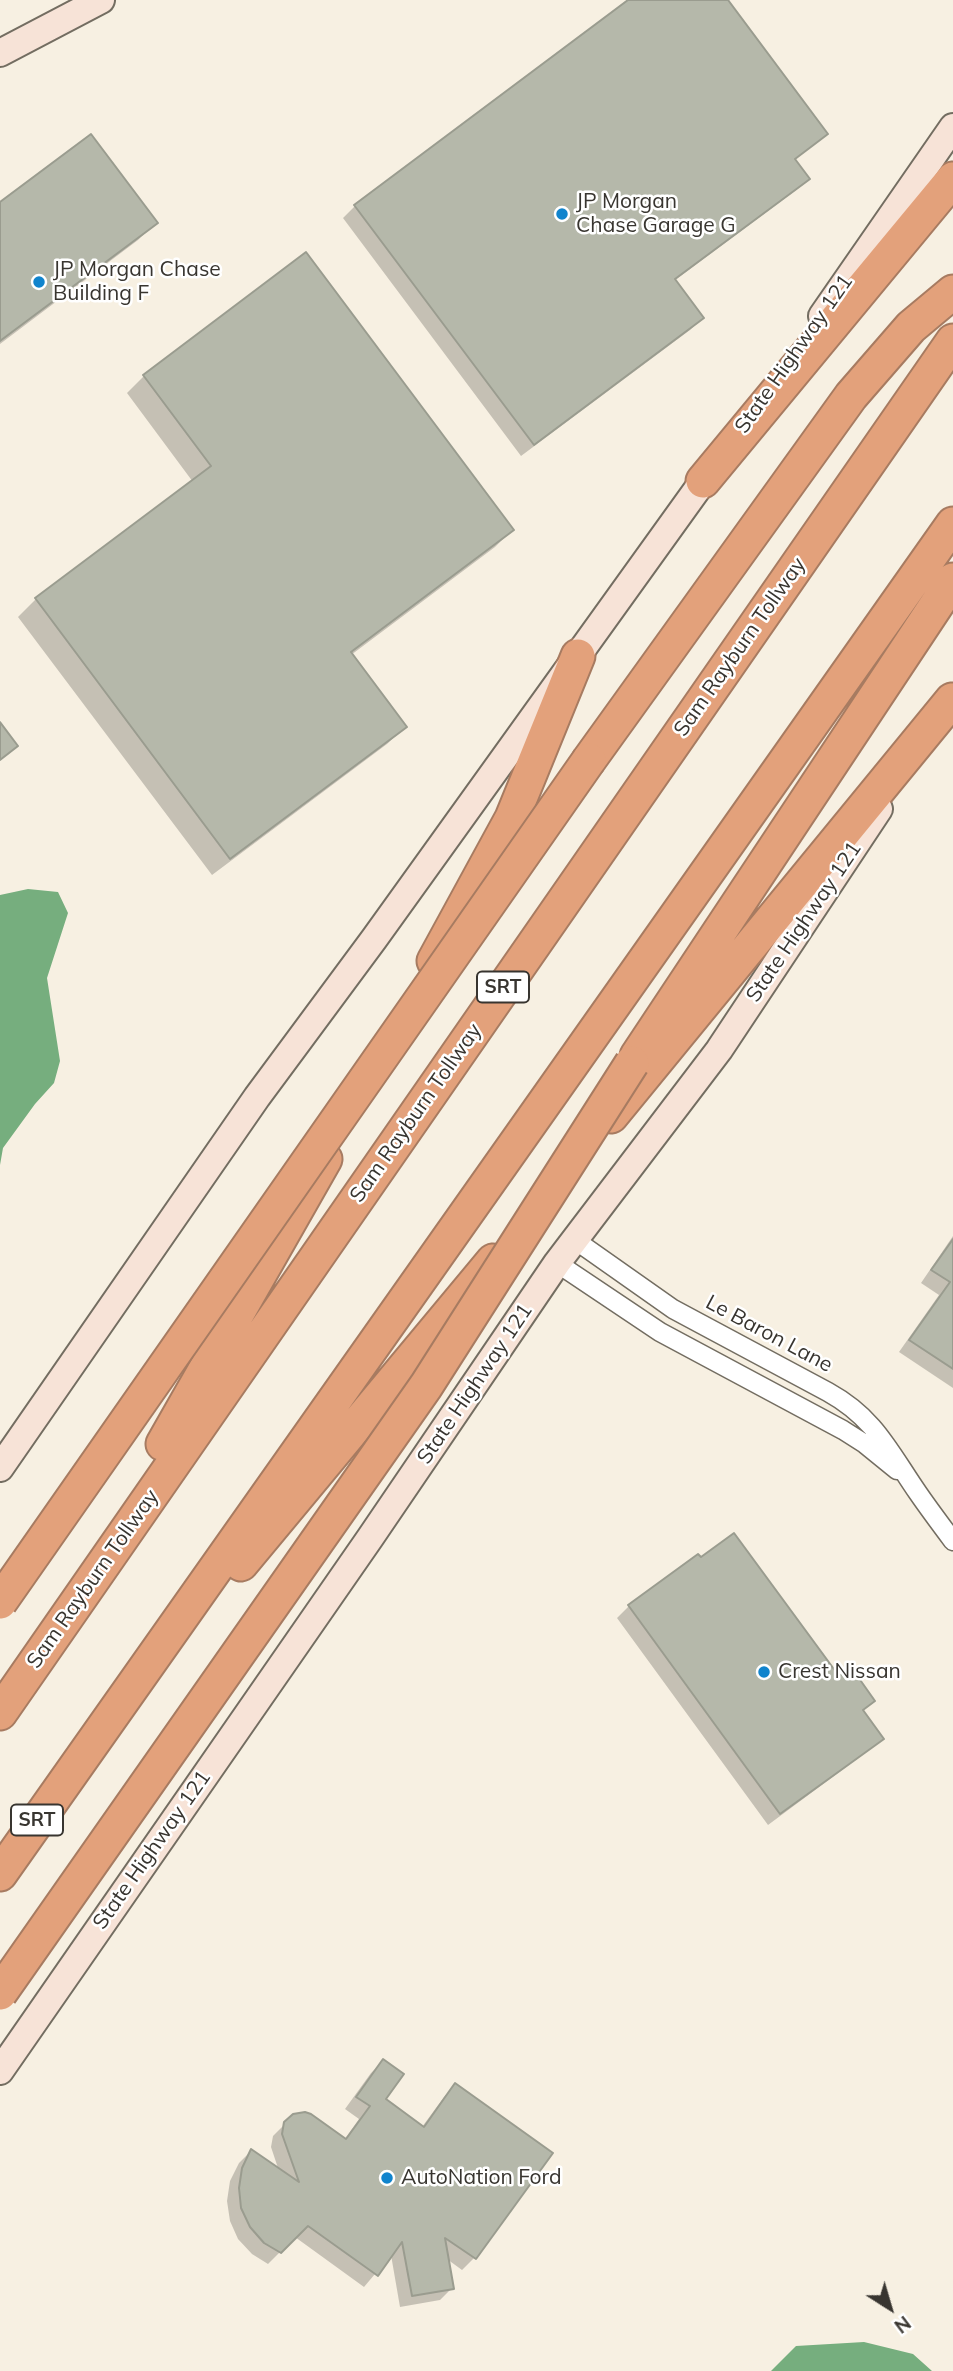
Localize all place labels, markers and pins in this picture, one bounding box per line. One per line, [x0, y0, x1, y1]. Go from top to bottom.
place label: JP Morgan Chase Garage G [576, 189, 736, 239]
marker: JP Morgan Chase Garage G [554, 206, 570, 222]
place label: JP Morgan Chase Building F [53, 257, 221, 307]
marker: JP Morgan Chase Building F [31, 274, 47, 290]
place label: Crest Nissan [778, 1659, 901, 1685]
marker: Crest Nissan [756, 1664, 772, 1680]
place label: AutoNation Ford [401, 2165, 562, 2191]
marker: AutoNation Ford [379, 2170, 395, 2186]

